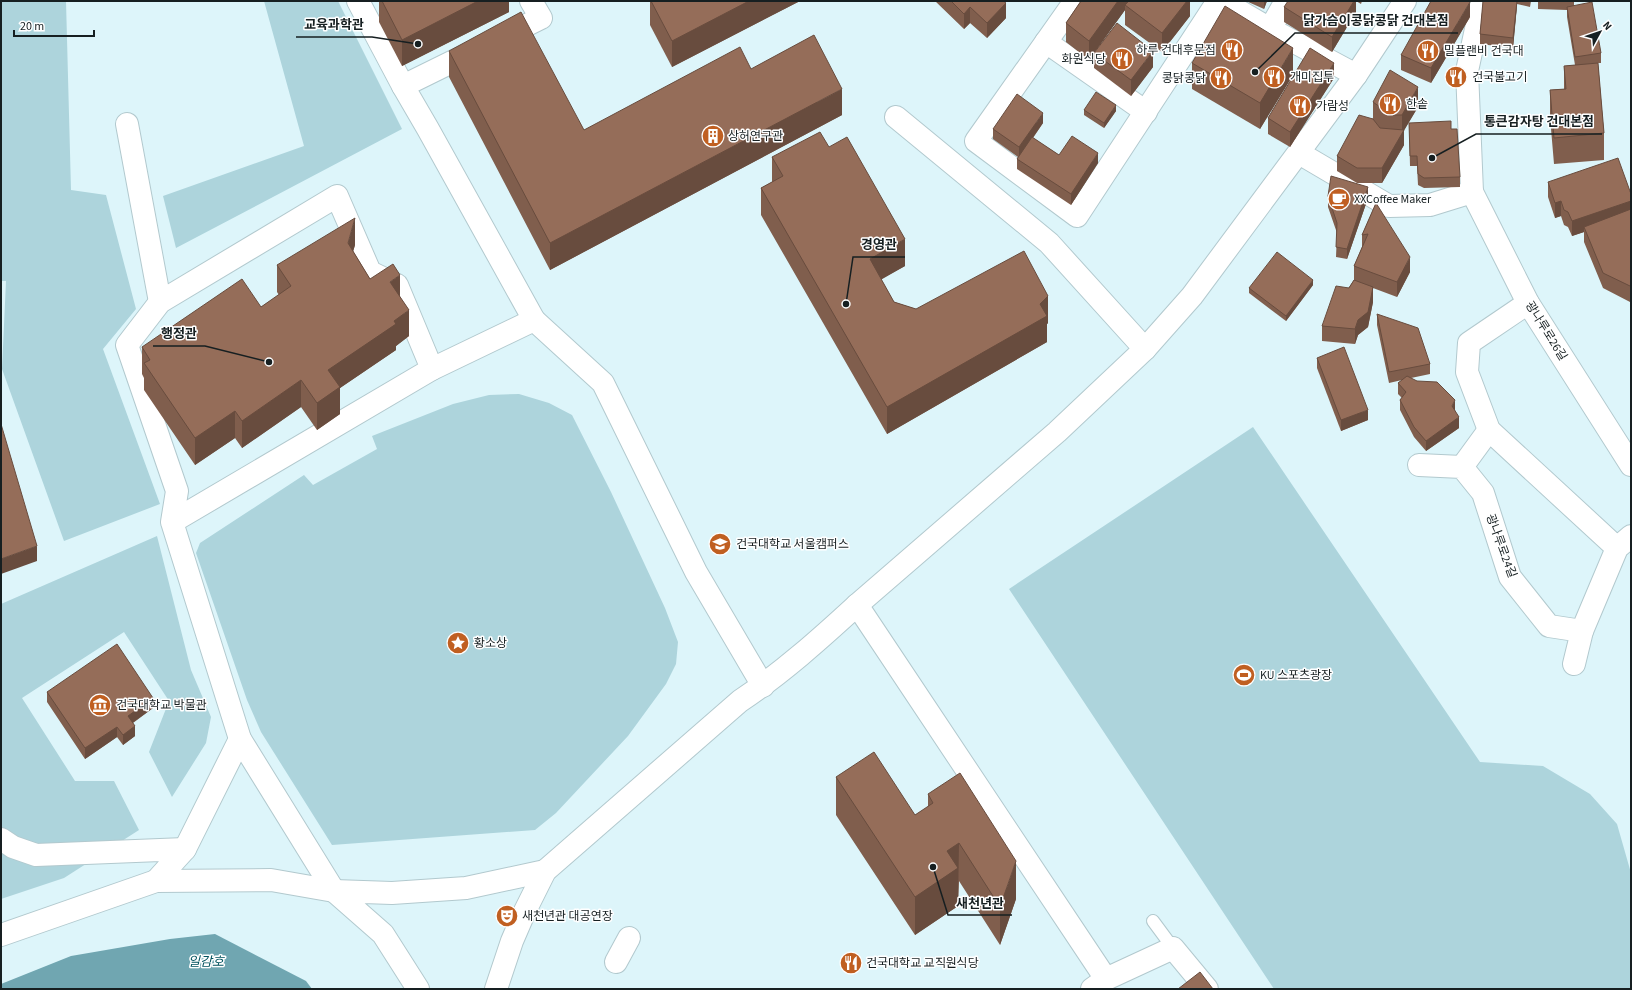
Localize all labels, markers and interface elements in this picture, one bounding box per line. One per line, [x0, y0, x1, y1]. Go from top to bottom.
callout: 닭가슴이콩닭콩닭 건대본점 [1295, 8, 1458, 33]
scale bar [14, 12, 94, 38]
callout: 교육과학관 [296, 12, 372, 37]
text: 닭가슴이콩닭콩닭 건대본점 [1303, 12, 1449, 30]
north arrow [1580, 12, 1620, 52]
text: 교육과학관 [304, 16, 364, 34]
text: 20 m [20, 18, 44, 35]
text: N [1599, 18, 1615, 34]
restaurant icon: 하루 건대후문점 [1219, 37, 1245, 63]
restaurant icon: 밀플랜비 건국대 [1415, 38, 1441, 64]
place label: 하루 건대후문점 [1136, 42, 1216, 59]
place label: 밀플랜비 건국대 [1444, 43, 1524, 60]
restaurant icon: 화원식당 [1109, 46, 1135, 72]
place label: 화원식당 [1062, 51, 1106, 68]
restaurant icon: 개미집투 [1261, 64, 1287, 90]
restaurant icon: 건국불고기 [1443, 64, 1469, 90]
restaurant icon: 콩닭콩닭 [1208, 65, 1234, 91]
place label: 개미집투 [1290, 69, 1334, 86]
place label: 건국불고기 [1472, 69, 1527, 86]
place label: 콩닭콩닭 [1162, 70, 1206, 87]
restaurant icon: 한솥 [1377, 91, 1403, 117]
restaurant icon: 가람성 [1287, 93, 1313, 119]
place label: 한솥 [1406, 96, 1428, 113]
place label: 가람성 [1316, 98, 1349, 115]
callout: 통큰감자탕 건대본점 [1476, 109, 1602, 134]
text: 통큰감자탕 건대본점 [1484, 113, 1594, 131]
building icon: 상허연구관 [700, 123, 726, 149]
place label: 상허연구관 [728, 128, 783, 145]
cafe icon: XXCoffee Maker [1326, 186, 1352, 212]
place label: XXCoffee Maker [1354, 191, 1432, 208]
callout: 경영관 [853, 232, 905, 257]
text: 경영관 [861, 236, 897, 254]
street label: 광나루로26길 [1521, 298, 1571, 364]
callout: 행정관 [153, 321, 205, 346]
text: 행정관 [161, 325, 197, 343]
street label: 광나루로24길 [1482, 512, 1520, 580]
school or university icon: 건국대학교 서울캠퍼스 [707, 531, 733, 557]
place label: 건국대학교 서울캠퍼스 [736, 536, 849, 553]
place icon: 황소상 [445, 630, 471, 656]
place label: 황소상 [474, 635, 507, 652]
sports icon: KU 스포츠광장 [1231, 662, 1257, 688]
place label: KU 스포츠광장 [1260, 667, 1332, 684]
museum icon: 건국대학교 박물관 [87, 692, 113, 718]
place label: 건국대학교 박물관 [116, 697, 207, 714]
callout: 새천년관 [948, 890, 1012, 915]
text: 새천년관 [956, 895, 1004, 913]
theatre icon: 새천년관 대공연장 [494, 903, 520, 929]
place label: 새천년관 대공연장 [522, 908, 613, 925]
restaurant icon: 건국대학교 교직원식당 [838, 950, 864, 976]
water label: 일감호 [188, 953, 225, 971]
place label: 건국대학교 교직원식당 [866, 955, 979, 972]

